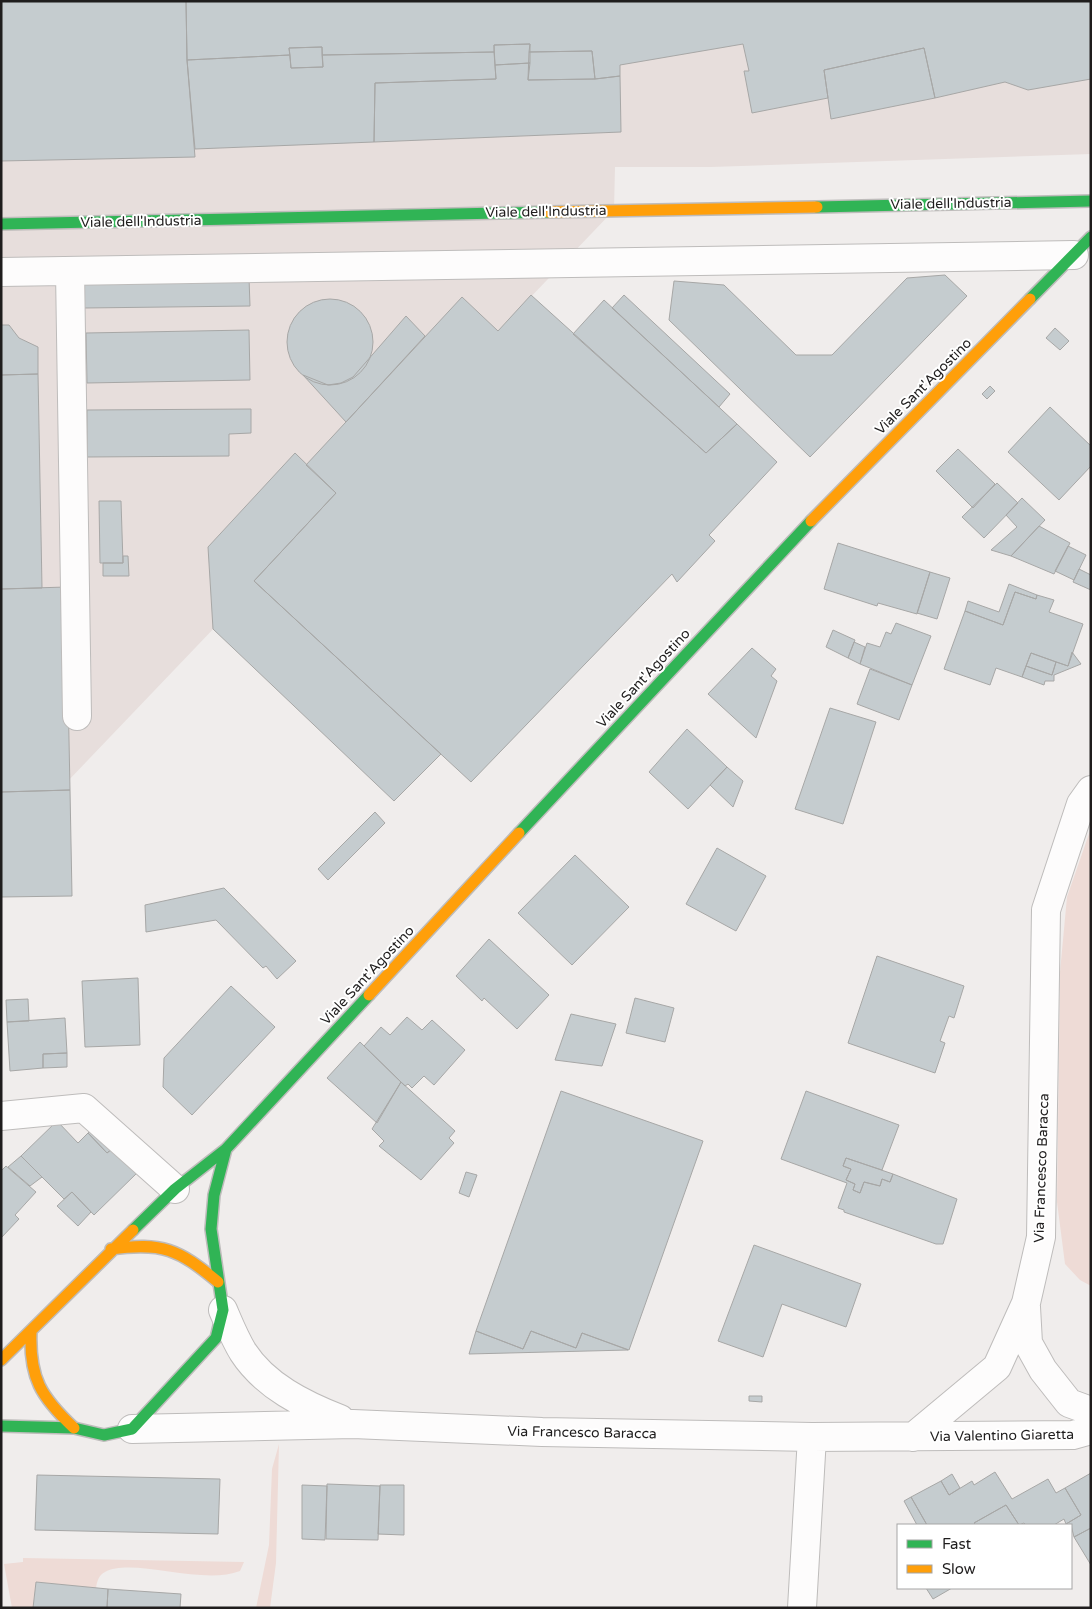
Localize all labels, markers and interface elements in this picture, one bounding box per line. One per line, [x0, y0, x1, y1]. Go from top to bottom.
street label: Viale dell'Industria [890, 194, 1012, 213]
street label: Viale dell'Industria [485, 202, 607, 221]
street label: Viale dell'Industria [80, 212, 202, 231]
street label: Viale Sant'Agostino [872, 335, 975, 438]
street label: Viale Sant'Agostino [593, 625, 694, 731]
street label: Viale Sant'Agostino [317, 922, 418, 1028]
street label: Via Francesco Baracca [1030, 1093, 1053, 1243]
street label: Via Francesco Baracca [507, 1423, 657, 1442]
street label: Via Valentino Giaretta [930, 1426, 1074, 1445]
legend [897, 1524, 1072, 1589]
text: Fast [942, 1535, 972, 1553]
text: Slow [942, 1560, 976, 1578]

